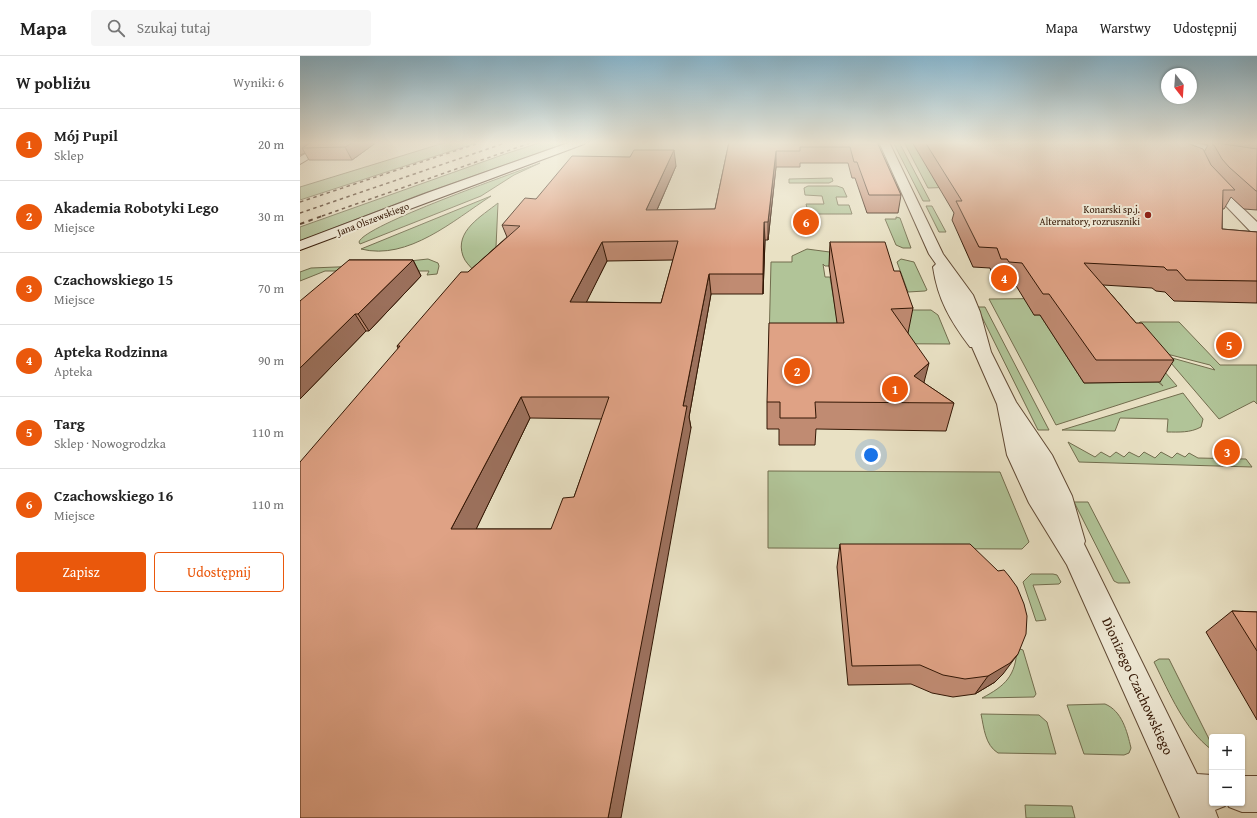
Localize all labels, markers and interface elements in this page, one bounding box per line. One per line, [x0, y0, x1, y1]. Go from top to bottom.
search box [91, 10, 371, 46]
text: Mapa [20, 14, 67, 42]
icon: search [105, 17, 127, 39]
text: Szukaj tutaj [137, 17, 211, 38]
text: Mapa [1046, 18, 1078, 38]
text: Warstwy [1100, 18, 1151, 38]
text: Udostępnij [1173, 18, 1237, 38]
north arrow [1161, 68, 1197, 104]
text: W pobliżu [16, 70, 91, 95]
text: Wyniki: 6 [233, 73, 284, 92]
text: Mój Pupil [54, 125, 118, 146]
text: 1 [26, 135, 32, 154]
text: 20 m [258, 135, 284, 154]
text: Sklep [54, 146, 84, 165]
text: Akademia Robotyki Lego [54, 197, 219, 218]
street label: Jana Olszewskiego [333, 198, 411, 240]
place label: Konarski sp.j. Alternatory, rozruszniki [1039, 202, 1140, 229]
text: 2 [26, 207, 32, 226]
text: 30 m [258, 207, 284, 226]
pin: 6 [793, 207, 819, 237]
marker: Konarski sp.j. Alternatory, rozruszniki [1143, 210, 1153, 220]
text: Miejsce [54, 218, 95, 237]
pin: 4 [991, 263, 1017, 293]
text: Czachowskiego 15 [54, 269, 173, 290]
text: 3 [26, 279, 32, 298]
text: 70 m [258, 279, 284, 298]
text: Miejsce [54, 290, 95, 309]
pin: 5 [1216, 330, 1242, 360]
text: Apteka Rodzinna [54, 341, 168, 362]
text: 4 [26, 351, 32, 370]
text: 90 m [258, 351, 284, 370]
pin: 2 [784, 356, 810, 386]
text: Apteka [54, 362, 92, 381]
pin: 1 [882, 374, 908, 404]
text: Targ [54, 413, 85, 434]
text: 5 [26, 423, 32, 442]
text: 110 m [252, 423, 284, 442]
text: Sklep · Nowogrodzka [54, 434, 166, 453]
pin: 3 [1214, 437, 1240, 467]
your location [861, 445, 881, 465]
text: Czachowskiego 16 [54, 485, 173, 506]
text: 6 [26, 495, 32, 514]
text: 110 m [252, 495, 284, 514]
text: Miejsce [54, 506, 95, 525]
button: Zapisz [16, 552, 146, 592]
button: Udostępnij [154, 552, 284, 592]
street label: Dionizego Czachowskiego [1097, 614, 1179, 758]
map controls [1209, 734, 1245, 806]
button: + [1209, 734, 1245, 770]
button: − [1209, 770, 1245, 806]

